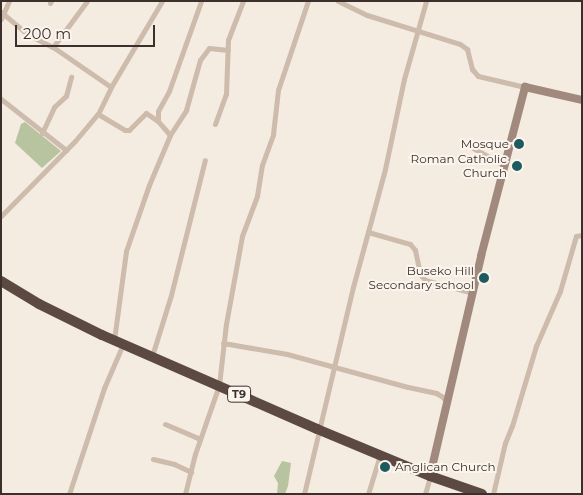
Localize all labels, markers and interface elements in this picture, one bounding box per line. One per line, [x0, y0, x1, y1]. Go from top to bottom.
scale bar [18, 15, 158, 47]
text: 200 m [23, 24, 71, 43]
place label: Mosque [461, 137, 509, 151]
marker: Mosque [513, 138, 525, 150]
place label: Roman Catholic Church [411, 152, 507, 180]
marker: Roman Catholic Church [511, 160, 523, 172]
place label: Buseko Hill Secondary school [369, 264, 474, 292]
marker: Buseko Hill Secondary school [478, 272, 490, 284]
road number: T9 [226, 386, 252, 402]
place label: Anglican Church [395, 460, 496, 474]
marker: Anglican Church [379, 461, 391, 473]

